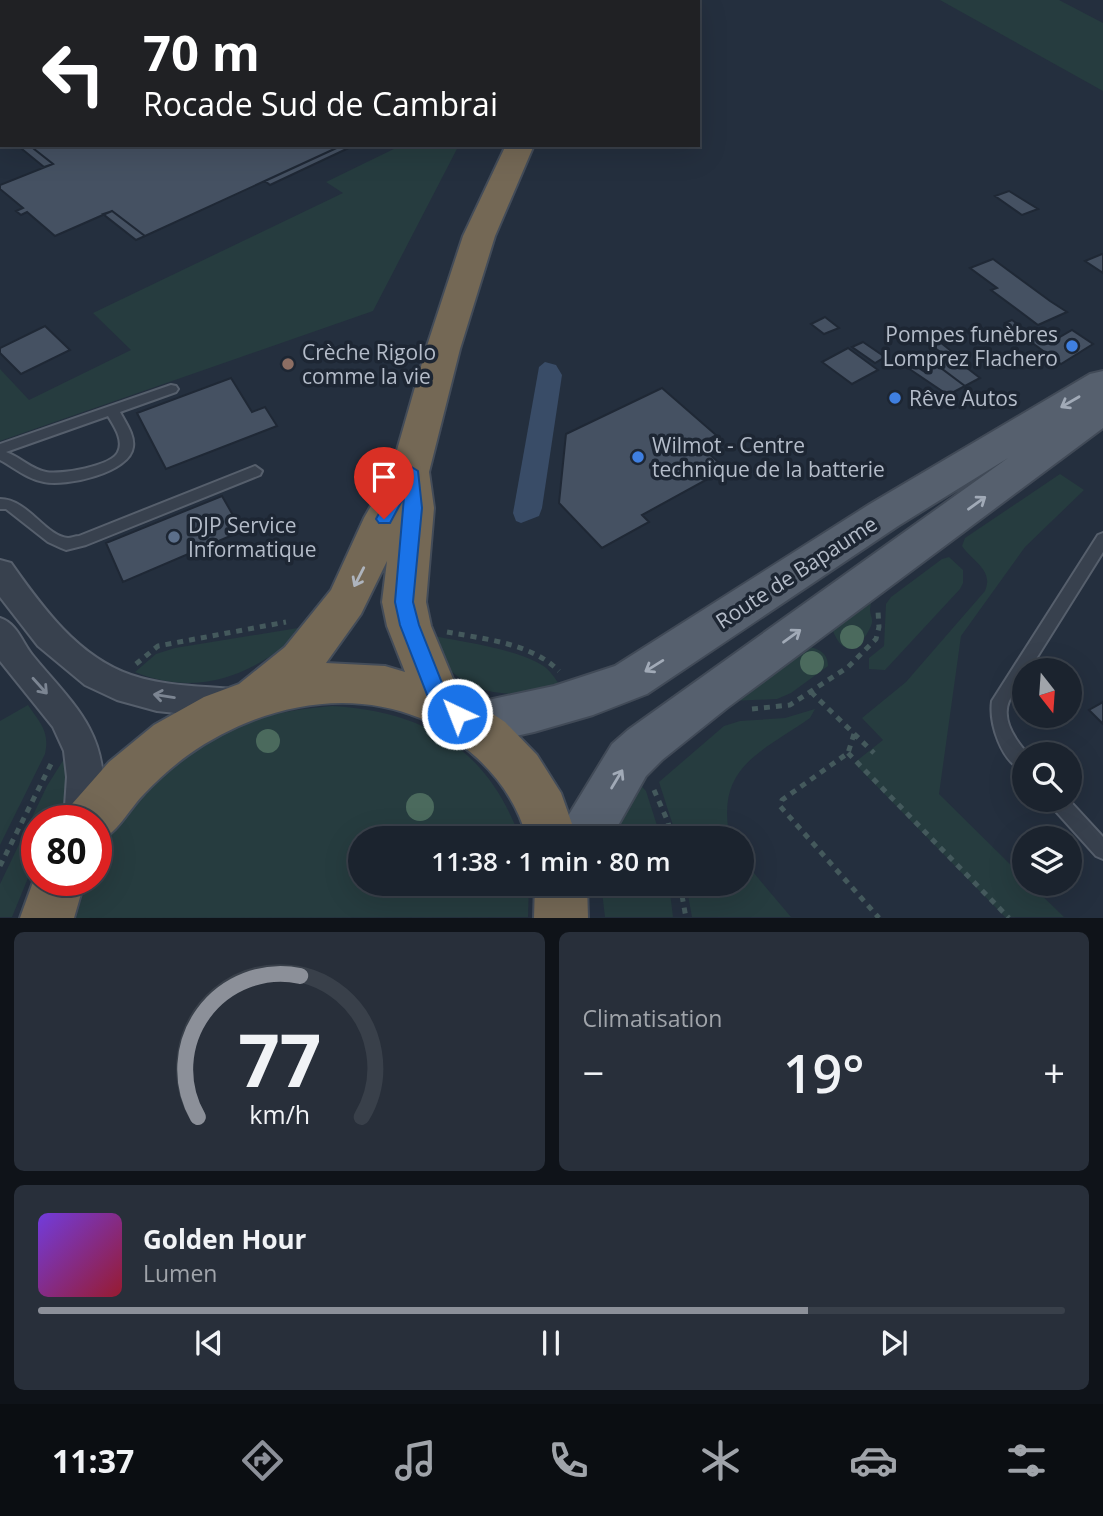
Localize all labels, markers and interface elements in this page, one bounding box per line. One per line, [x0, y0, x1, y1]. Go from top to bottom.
text: 70 m [143, 19, 260, 85]
icon: left [28, 28, 119, 119]
text: Rocade Sud de Cambrai [143, 82, 498, 125]
place label: Pompes funèbres Lomprez Flachero [883, 320, 1058, 372]
place label: Crèche Rigolo comme la vie [302, 338, 436, 390]
marker: Pompes funèbres Lomprez Flachero [1064, 338, 1080, 354]
marker: Crèche Rigolo comme la vie [280, 356, 296, 372]
place label: Rêve Autos [909, 384, 1018, 412]
marker: Rêve Autos [887, 390, 903, 406]
one-way arrow [1061, 396, 1081, 410]
place label: Wilmot - Centre technique de la batterie [652, 431, 885, 483]
pin [354, 447, 414, 519]
marker: Wilmot - Centre technique de la batterie [630, 449, 646, 465]
icon: arrive [365, 458, 403, 496]
one-way arrow [967, 496, 986, 510]
street label: Route de Bapaume [710, 509, 882, 635]
place label: DJP Service Informatique [188, 511, 316, 563]
marker: DJP Service Informatique [166, 529, 182, 545]
one-way arrow [352, 566, 366, 587]
one-way arrow [782, 629, 801, 643]
north arrow [1012, 658, 1082, 728]
map controls [1012, 658, 1082, 896]
one-way arrow [645, 659, 665, 673]
one-way arrow [32, 677, 48, 695]
position arrow [420, 677, 494, 751]
one-way arrow [153, 689, 176, 702]
button: search [1012, 742, 1082, 812]
one-way arrow [610, 770, 624, 790]
speed limit sign: 80 [21, 805, 112, 896]
button: layers [1012, 826, 1082, 896]
text: 11:38 · 1 min · 80 m [431, 843, 671, 879]
text: Climatisation [583, 1002, 722, 1034]
text: 77 [238, 1010, 321, 1109]
text: 19° [783, 1037, 865, 1108]
text: − [583, 1046, 604, 1098]
text: + [1043, 1046, 1065, 1098]
text: km/h [249, 1097, 310, 1131]
text: Golden Hour [143, 1221, 306, 1257]
text: Lumen [143, 1257, 217, 1289]
icon: previous [190, 1324, 228, 1362]
icon: pause [532, 1324, 570, 1362]
icon: next [875, 1324, 913, 1362]
icon: directions [238, 1436, 287, 1485]
icon: music [391, 1436, 440, 1485]
icon: phone [544, 1436, 593, 1485]
icon: climate [696, 1436, 745, 1485]
icon: car [849, 1436, 898, 1485]
icon: filters [1002, 1436, 1051, 1485]
text: 11:37 [52, 1439, 134, 1482]

